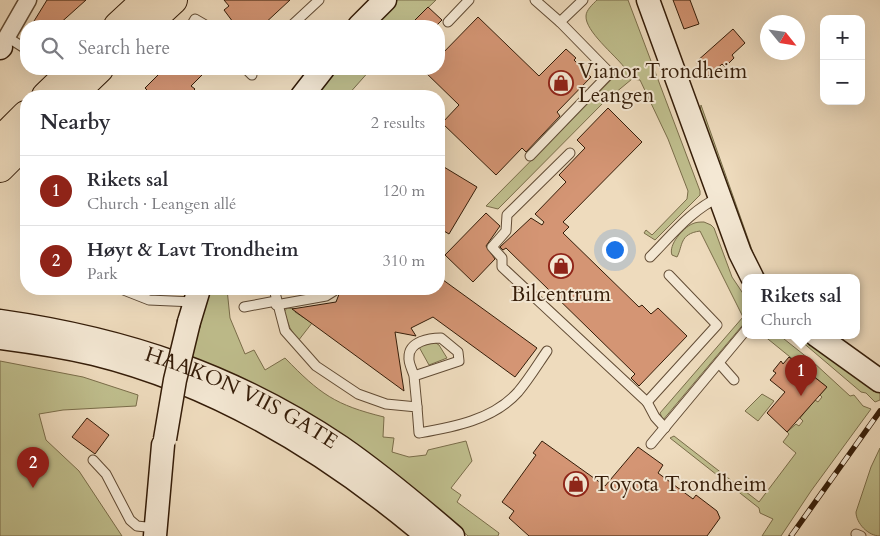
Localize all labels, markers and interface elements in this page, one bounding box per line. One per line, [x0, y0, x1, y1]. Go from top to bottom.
north arrow [760, 15, 805, 60]
map controls [820, 15, 865, 105]
button: + [820, 15, 865, 60]
search box [20, 20, 445, 75]
icon: search [38, 34, 66, 62]
text: Search here [78, 35, 170, 61]
place label: Vianor Trondheim Leangen [578, 57, 747, 110]
button: − [820, 60, 865, 105]
shop icon: Vianor Trondheim Leangen [548, 70, 574, 96]
text: Nearby [40, 108, 111, 137]
text: 2 results [371, 112, 425, 134]
text: Rikets sal [87, 167, 168, 193]
text: 1 [52, 180, 60, 202]
text: 120 m [383, 180, 425, 202]
text: Church · Leangen allé [87, 193, 236, 215]
text: Høyt & Lavt Trondheim [87, 237, 299, 263]
your location [602, 237, 628, 263]
text: 2 [52, 250, 60, 272]
text: 310 m [383, 250, 425, 272]
shop icon: Bilcentrum [548, 253, 574, 279]
text: Park [87, 263, 118, 285]
popup [742, 274, 860, 339]
place label: Bilcentrum [511, 280, 611, 309]
text: Rikets sal [760, 283, 842, 309]
text: Church [760, 309, 812, 331]
street label: HAAKON VIIS GATE [142, 339, 344, 456]
pin: 1 [785, 355, 817, 396]
pin: 2 [17, 447, 49, 488]
place label: Toyota Trondheim [594, 470, 767, 499]
shop icon: Toyota Trondheim [563, 471, 589, 497]

